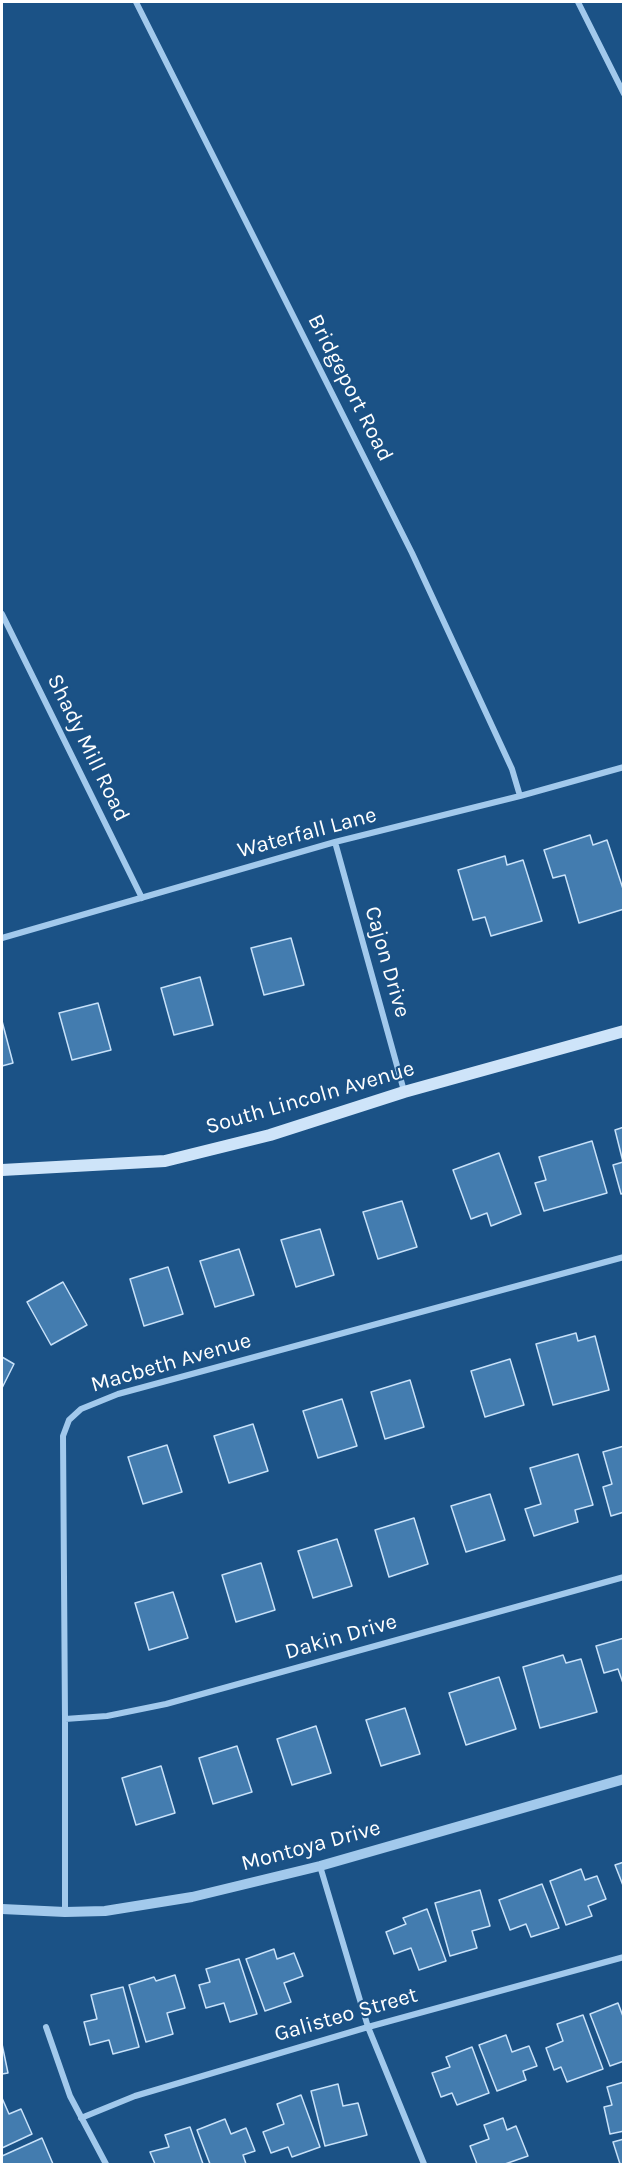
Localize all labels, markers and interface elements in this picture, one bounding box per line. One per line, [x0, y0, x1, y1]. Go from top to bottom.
street label: Bridgeport Road [301, 310, 399, 466]
street label: Shady Mill Road [41, 670, 135, 826]
street label: Waterfall Lane [235, 802, 379, 864]
street label: Cajon Drive [359, 903, 415, 1021]
street label: South Lincoln Avenue [203, 1056, 417, 1140]
street label: Macbeth Avenue [88, 1327, 254, 1399]
street label: Dakin Drive [282, 1608, 400, 1666]
street label: Montoya Drive [238, 1815, 384, 1877]
street label: Galisteo Street [271, 1982, 421, 2048]

